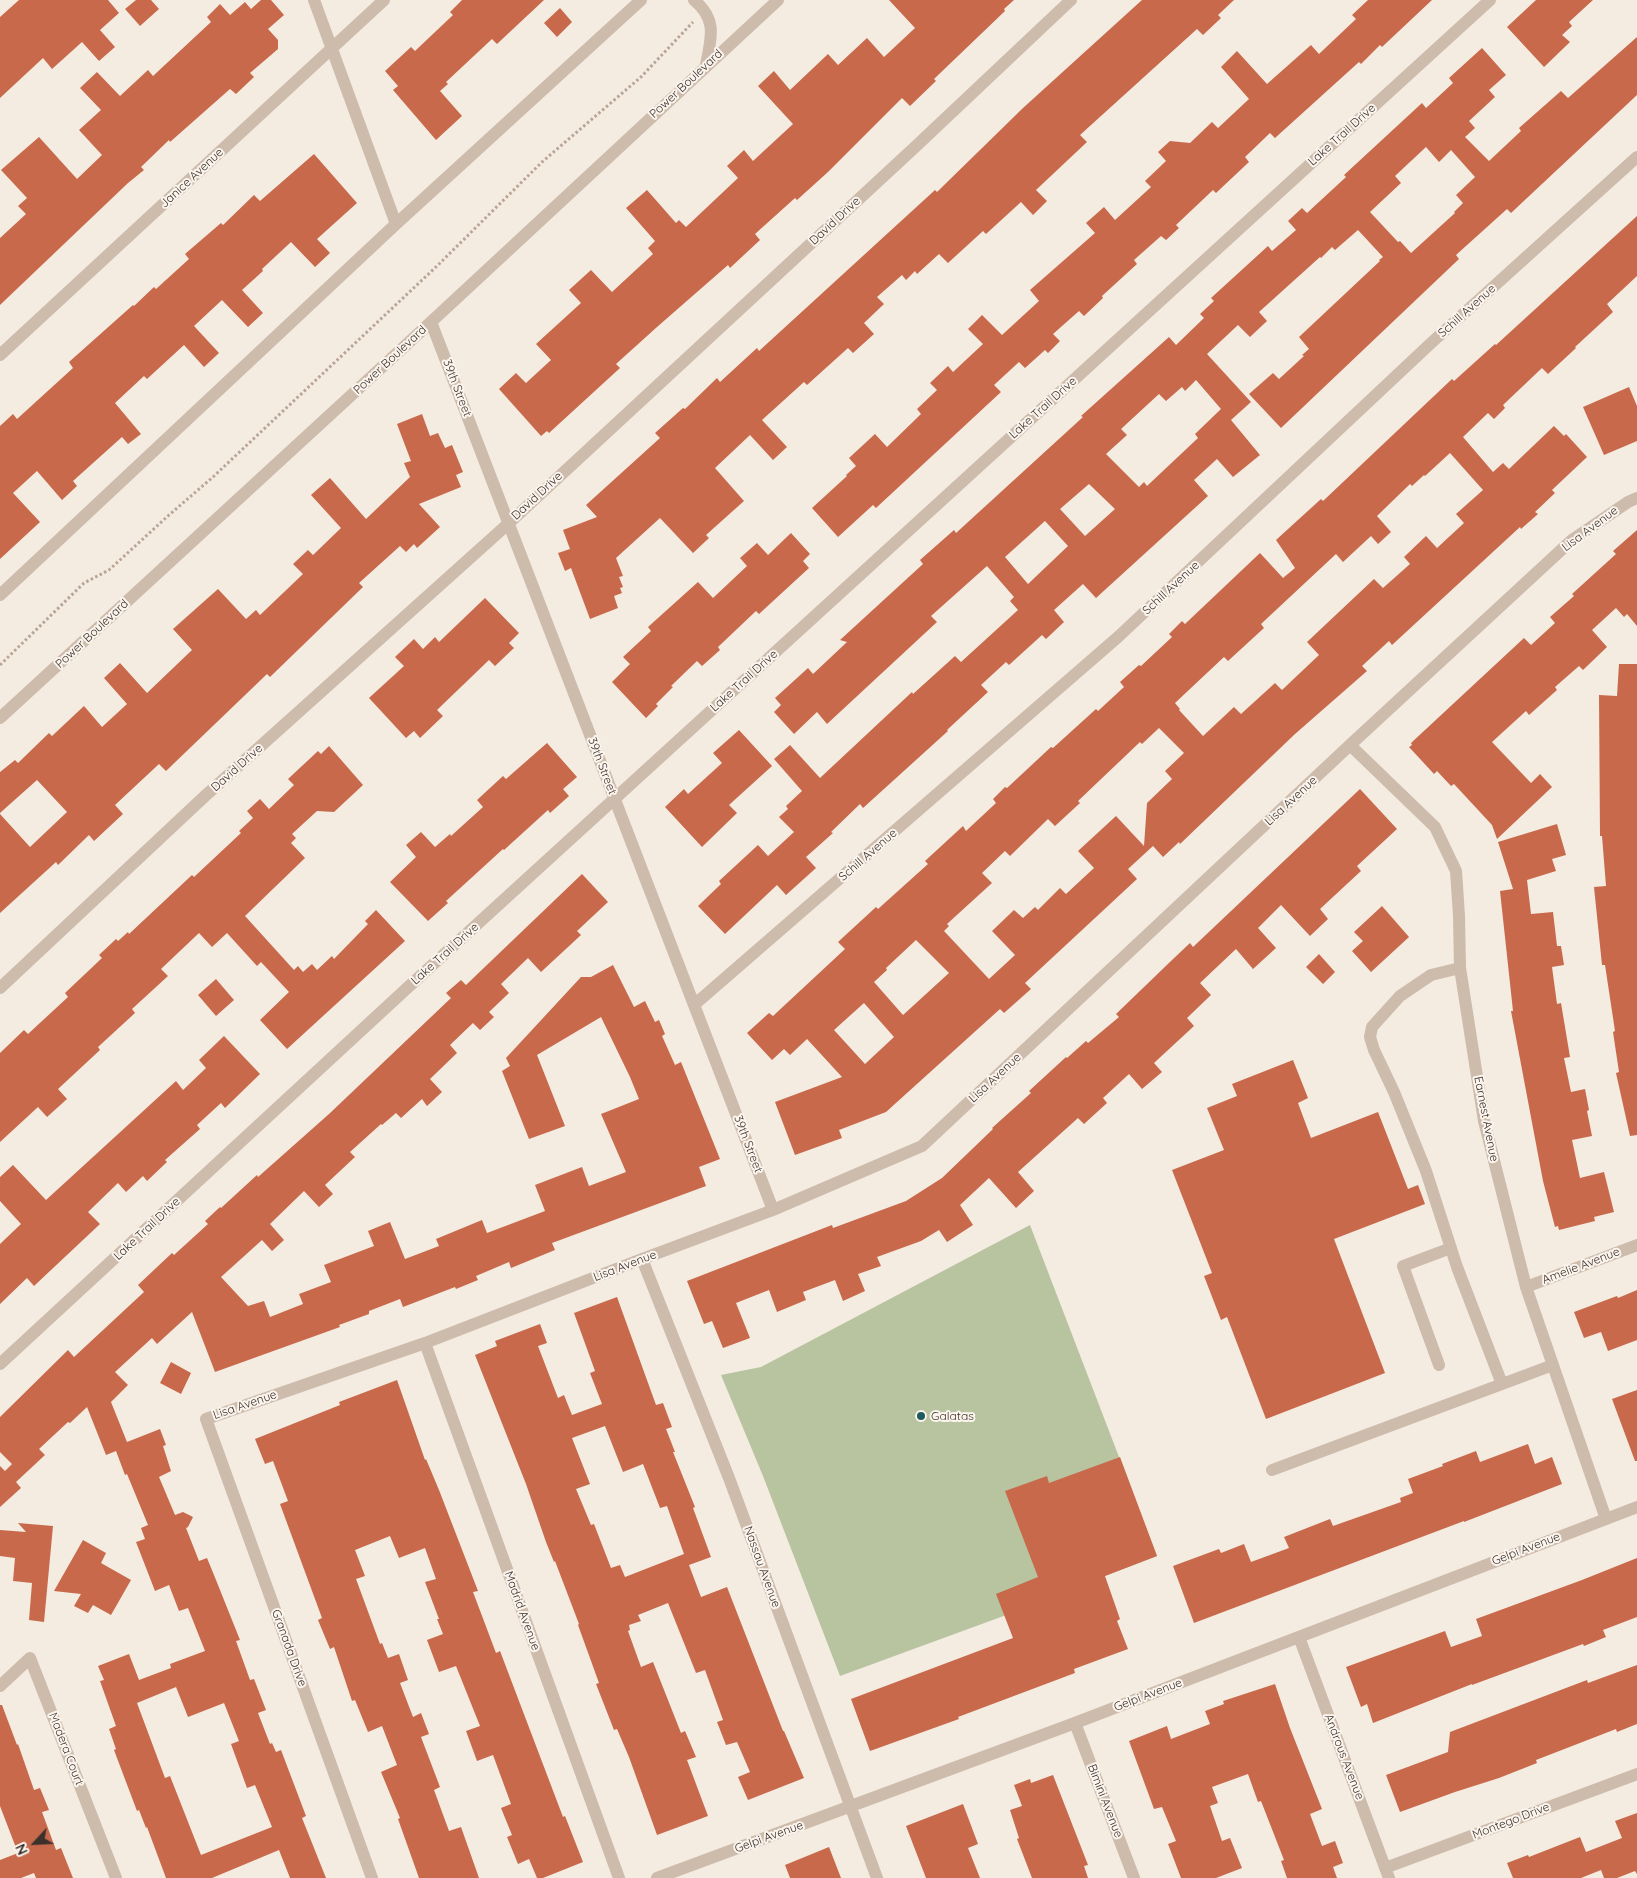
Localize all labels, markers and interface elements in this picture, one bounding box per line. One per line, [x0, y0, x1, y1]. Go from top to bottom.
street label: Power Boulevard [647, 47, 725, 121]
street label: Lake Trail Drive [1305, 101, 1379, 169]
street label: Janice Avenue [157, 145, 227, 211]
street label: David Drive [807, 194, 863, 248]
street label: Schill Avenue [1435, 282, 1499, 340]
street label: Power Boulevard [351, 323, 429, 397]
street label: 39th Street [440, 357, 474, 419]
street label: Lake Trail Drive [1006, 374, 1080, 442]
street label: David Drive [509, 469, 565, 523]
street label: Lisa Avenue [1559, 503, 1621, 555]
street label: Schill Avenue [1140, 558, 1202, 618]
street label: Power Boulevard [53, 597, 131, 671]
street label: Lake Trail Drive [707, 647, 781, 715]
street label: 39th Street [585, 735, 619, 797]
street label: David Drive [208, 741, 266, 795]
street label: Lisa Avenue [1262, 773, 1320, 829]
street label: Schill Avenue [836, 826, 900, 884]
street label: Lake Trail Drive [408, 920, 482, 988]
street label: Lisa Avenue [966, 1050, 1024, 1106]
street label: Earnest Avenue [1471, 1075, 1501, 1163]
street label: 39th Street [731, 1113, 765, 1175]
street label: Lake Trail Drive [111, 1195, 183, 1263]
street label: Amelie Avenue [1540, 1245, 1622, 1287]
street label: Lisa Avenue [591, 1247, 659, 1285]
street label: Lisa Avenue [211, 1387, 279, 1423]
place label: Galatas [931, 1409, 974, 1423]
marker: Galatas [915, 1410, 927, 1422]
street label: Nassau Avenue [741, 1524, 783, 1610]
street label: Gelpi Avenue [1490, 1529, 1562, 1569]
street label: Madrid Avenue [501, 1569, 543, 1653]
street label: Granada Drive [268, 1607, 310, 1689]
street label: Gelpi Avenue [1112, 1675, 1184, 1715]
street label: Madera Court [46, 1711, 86, 1787]
street label: Androus Avenue [1321, 1712, 1367, 1802]
street label: Bimini Avenue [1084, 1762, 1126, 1840]
street label: Montego Drive [1470, 1800, 1552, 1842]
north arrow [10, 1818, 60, 1868]
street label: Gelpi Avenue [733, 1818, 805, 1856]
text: N [11, 1841, 32, 1858]

